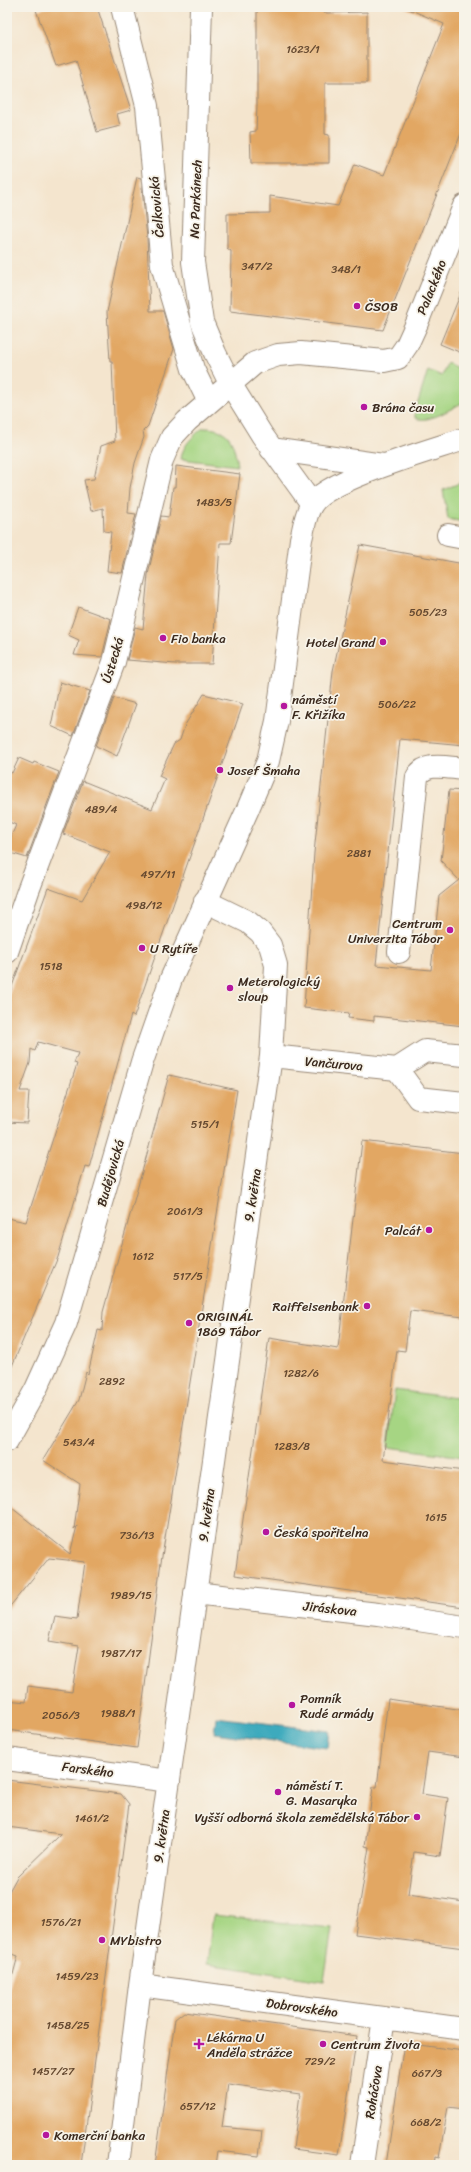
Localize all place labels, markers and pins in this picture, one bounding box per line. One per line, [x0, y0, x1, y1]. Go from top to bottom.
place label: ČSOB [365, 295, 398, 318]
marker: ČSOB [352, 301, 362, 311]
place label: Brána času [372, 396, 434, 419]
marker: Brána času [359, 402, 369, 412]
place label: Fio banka [171, 627, 226, 650]
place label: Hotel Grand [306, 631, 376, 654]
marker: Fio banka [158, 633, 168, 643]
marker: Hotel Grand [378, 637, 388, 647]
place label: náměstí F. Křižíka [292, 688, 346, 726]
marker: náměstí F. Křižíka [279, 701, 289, 711]
place label: Josef Šmaha [227, 759, 301, 782]
marker: Josef Šmaha [215, 765, 225, 775]
place label: Centrum Univerzita Tábor [348, 912, 443, 950]
marker: Centrum Univerzita Tábor [445, 925, 455, 935]
place label: U Rytíře [150, 937, 198, 960]
marker: U Rytíře [137, 943, 147, 953]
place label: Meterologický sloup [237, 970, 320, 1008]
marker: Meterologický sloup [225, 983, 235, 993]
place label: Palcát [385, 1219, 422, 1242]
marker: Palcát [424, 1225, 434, 1235]
place label: Raiffeisenbank [273, 1295, 359, 1318]
marker: Raiffeisenbank [362, 1301, 372, 1311]
place label: ORIGINÁL 1869 Tábor [197, 1305, 261, 1343]
marker: ORIGINÁL 1869 Tábor [184, 1318, 194, 1328]
place label: Česká spořitelna [274, 1521, 369, 1544]
marker: Česká spořitelna [261, 1527, 271, 1537]
place label: Pomník Rudé armády [300, 1687, 374, 1725]
marker: Pomník Rudé armády [287, 1700, 297, 1710]
place label: náměstí T. G. Masaryka [286, 1774, 357, 1812]
marker: náměstí T. G. Masaryka [273, 1787, 283, 1797]
place label: Vyšší odborná škola zemědělská Tábor [194, 1806, 410, 1829]
marker: Vyšší odborná škola zemědělská Tábor [412, 1812, 422, 1822]
place label: MYbistro [110, 1929, 162, 1952]
marker: MYbistro [97, 1935, 107, 1945]
place label: Lékárna U Anděla strážce [206, 2026, 293, 2064]
place label: Centrum Života [331, 2033, 420, 2056]
marker: Lékárna U Anděla strážce [194, 2039, 204, 2049]
marker: Centrum Života [318, 2039, 328, 2049]
place label: Komerční banka [54, 2124, 146, 2147]
marker: Komerční banka [41, 2130, 51, 2140]

